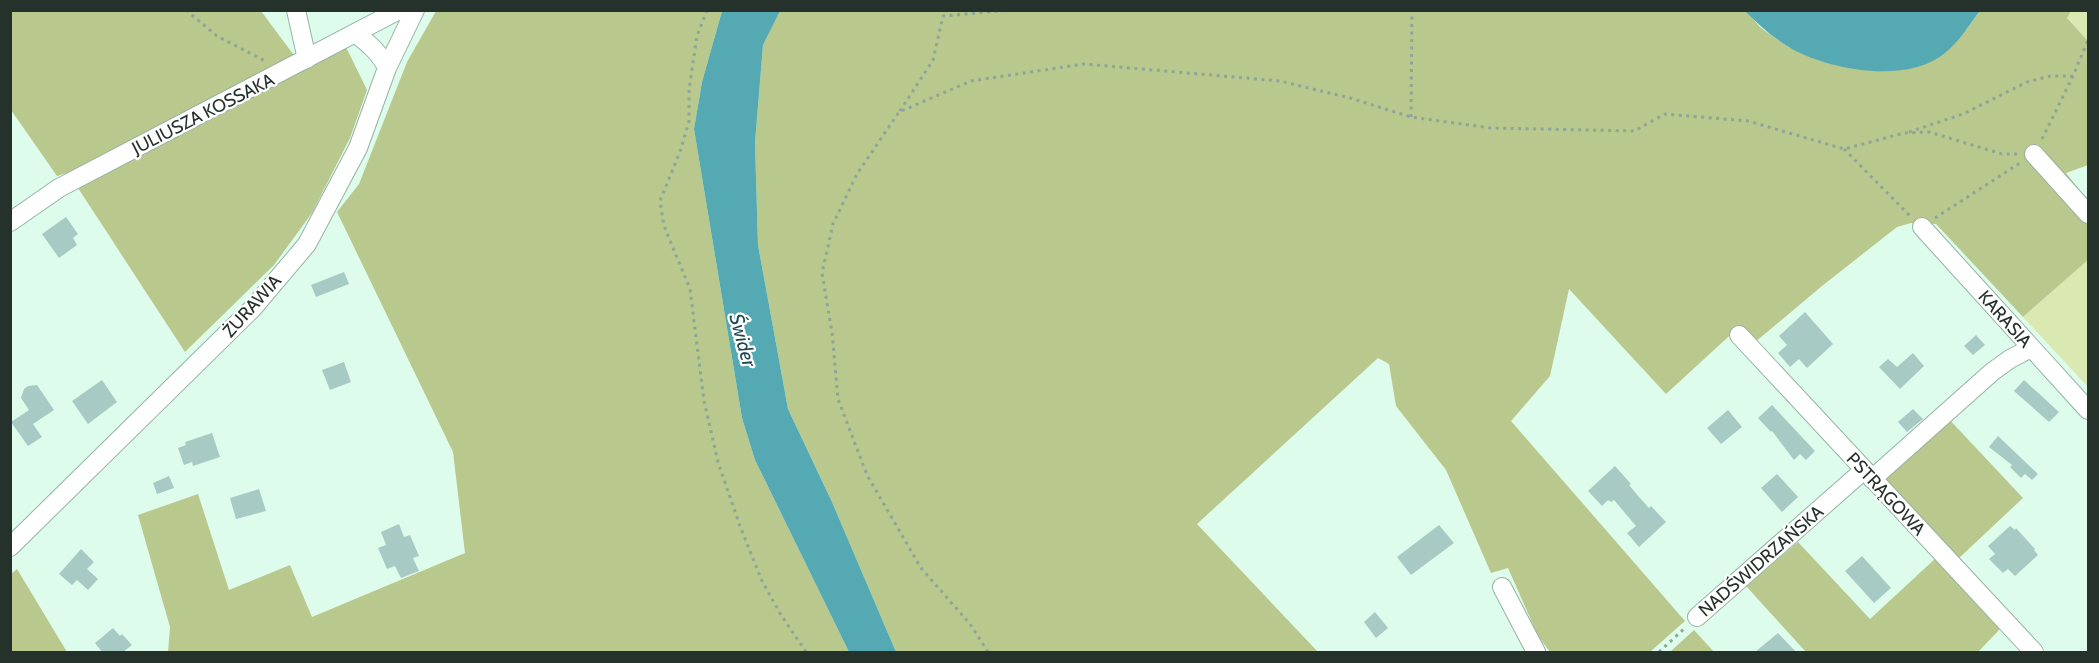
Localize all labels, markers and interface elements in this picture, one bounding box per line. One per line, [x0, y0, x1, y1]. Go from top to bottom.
street label: JULIUSZA KOSSAKA [127, 69, 278, 160]
street label: ŻURAWIA [218, 270, 286, 342]
street label: KARASIA [1974, 286, 2036, 352]
water label: Świder [724, 311, 762, 370]
street label: PSTRĄGOWA [1842, 448, 1930, 540]
street label: NADŚWIDRZAŃSKA [1694, 501, 1828, 621]

